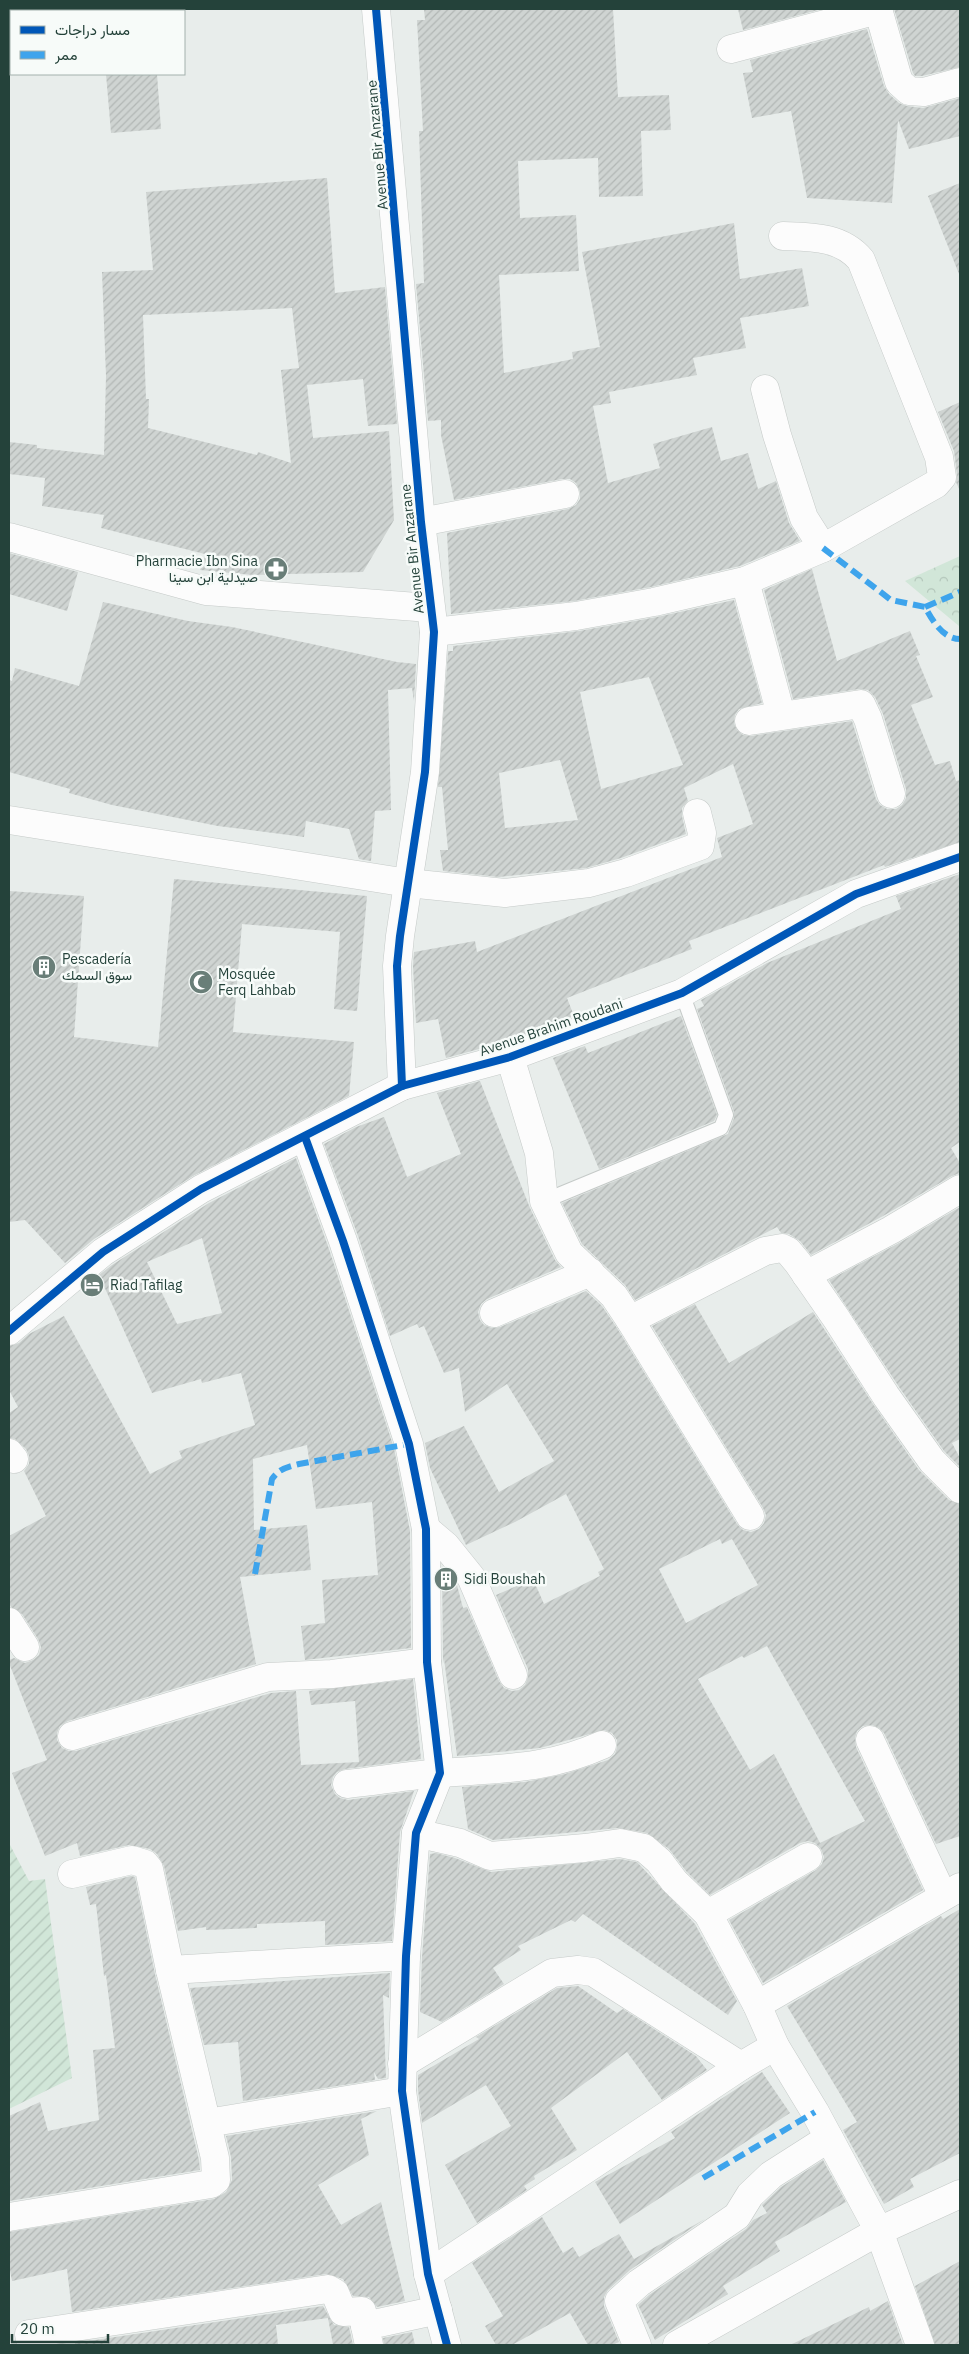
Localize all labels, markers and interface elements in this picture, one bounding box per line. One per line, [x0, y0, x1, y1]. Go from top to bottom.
legend [10, 10, 185, 75]
text: مسار دراجات [55, 20, 130, 39]
text: ممر [54, 45, 77, 64]
street label: Avenue Bir Anzarane [362, 79, 392, 211]
street label: Avenue Bir Anzarane [396, 483, 428, 615]
place label: Pharmacie Ibn Sina صيدلية ابن سينا [136, 552, 259, 586]
pharmacy icon: Pharmacie Ibn Sina صيدلية ابن سينا [263, 556, 289, 582]
place label: Pescadería سوق السمك [62, 950, 132, 984]
building icon: Pescadería سوق السمك [31, 954, 57, 980]
place label: Mosquée Ferq Lahbab [218, 965, 296, 999]
mosque icon: Mosquée Ferq Lahbab [188, 969, 214, 995]
street label: Avenue Brahim Roudani [477, 994, 625, 1060]
hotel icon: Riad Tafilag [79, 1272, 105, 1298]
place label: Riad Tafilag [110, 1276, 183, 1294]
building icon: Sidi Boushah [433, 1566, 459, 1592]
place label: Sidi Boushah [464, 1570, 546, 1588]
scale bar [12, 2312, 109, 2344]
text: 20 m [20, 2319, 55, 2338]

